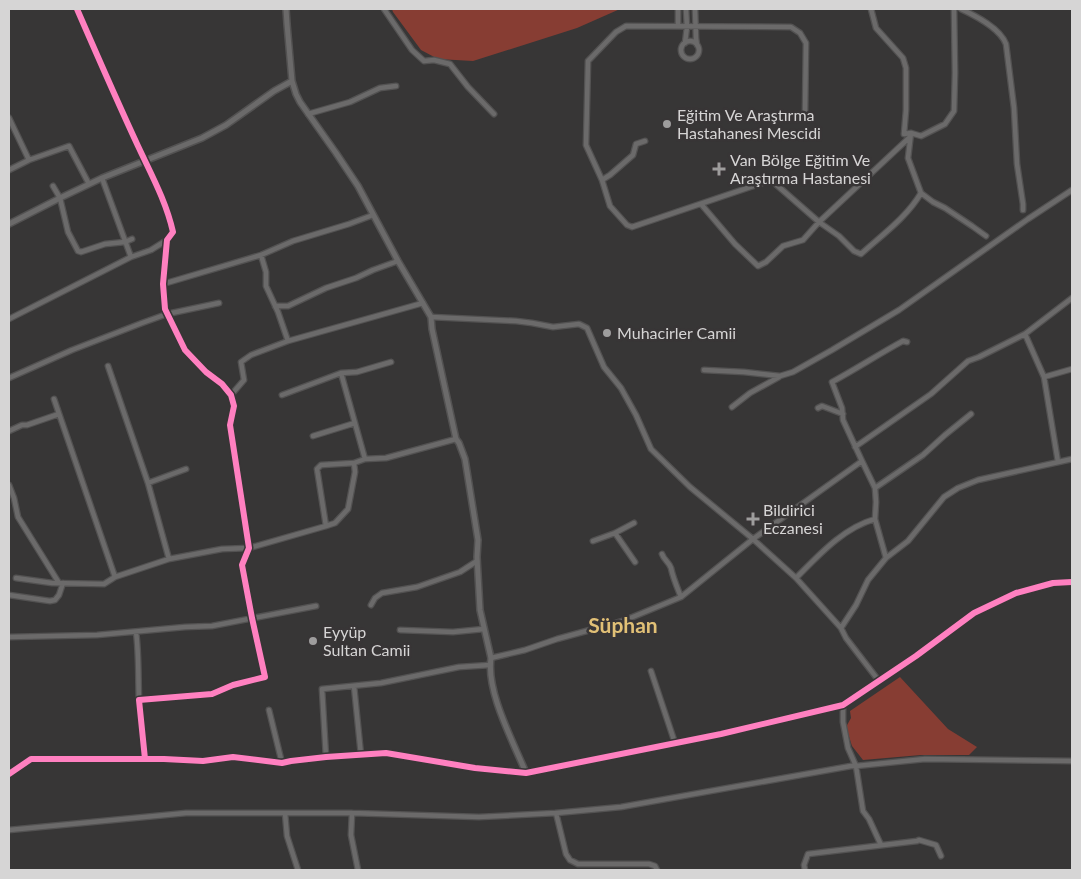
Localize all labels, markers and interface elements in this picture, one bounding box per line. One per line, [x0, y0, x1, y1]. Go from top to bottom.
place label: Eğitim Ve Araştırma Hastahanesi Mescidi [677, 105, 821, 142]
marker: Eğitim Ve Araştırma Hastahanesi Mescidi [661, 118, 673, 130]
place label: Van Bölge Eğitim Ve Araştırma Hastanesi [730, 150, 871, 187]
marker: Van Bölge Eğitim Ve Araştırma Hastanesi [712, 162, 726, 176]
place label: Muhacirler Camii [617, 323, 736, 342]
marker: Muhacirler Camii [601, 327, 613, 339]
place label: Bildirici Eczanesi [763, 500, 823, 537]
marker: Bildirici Eczanesi [747, 513, 759, 525]
district label: Süphan [588, 612, 658, 637]
place label: Eyyüp Sultan Camii [323, 622, 410, 659]
marker: Eyyüp Sultan Camii [307, 635, 319, 647]

